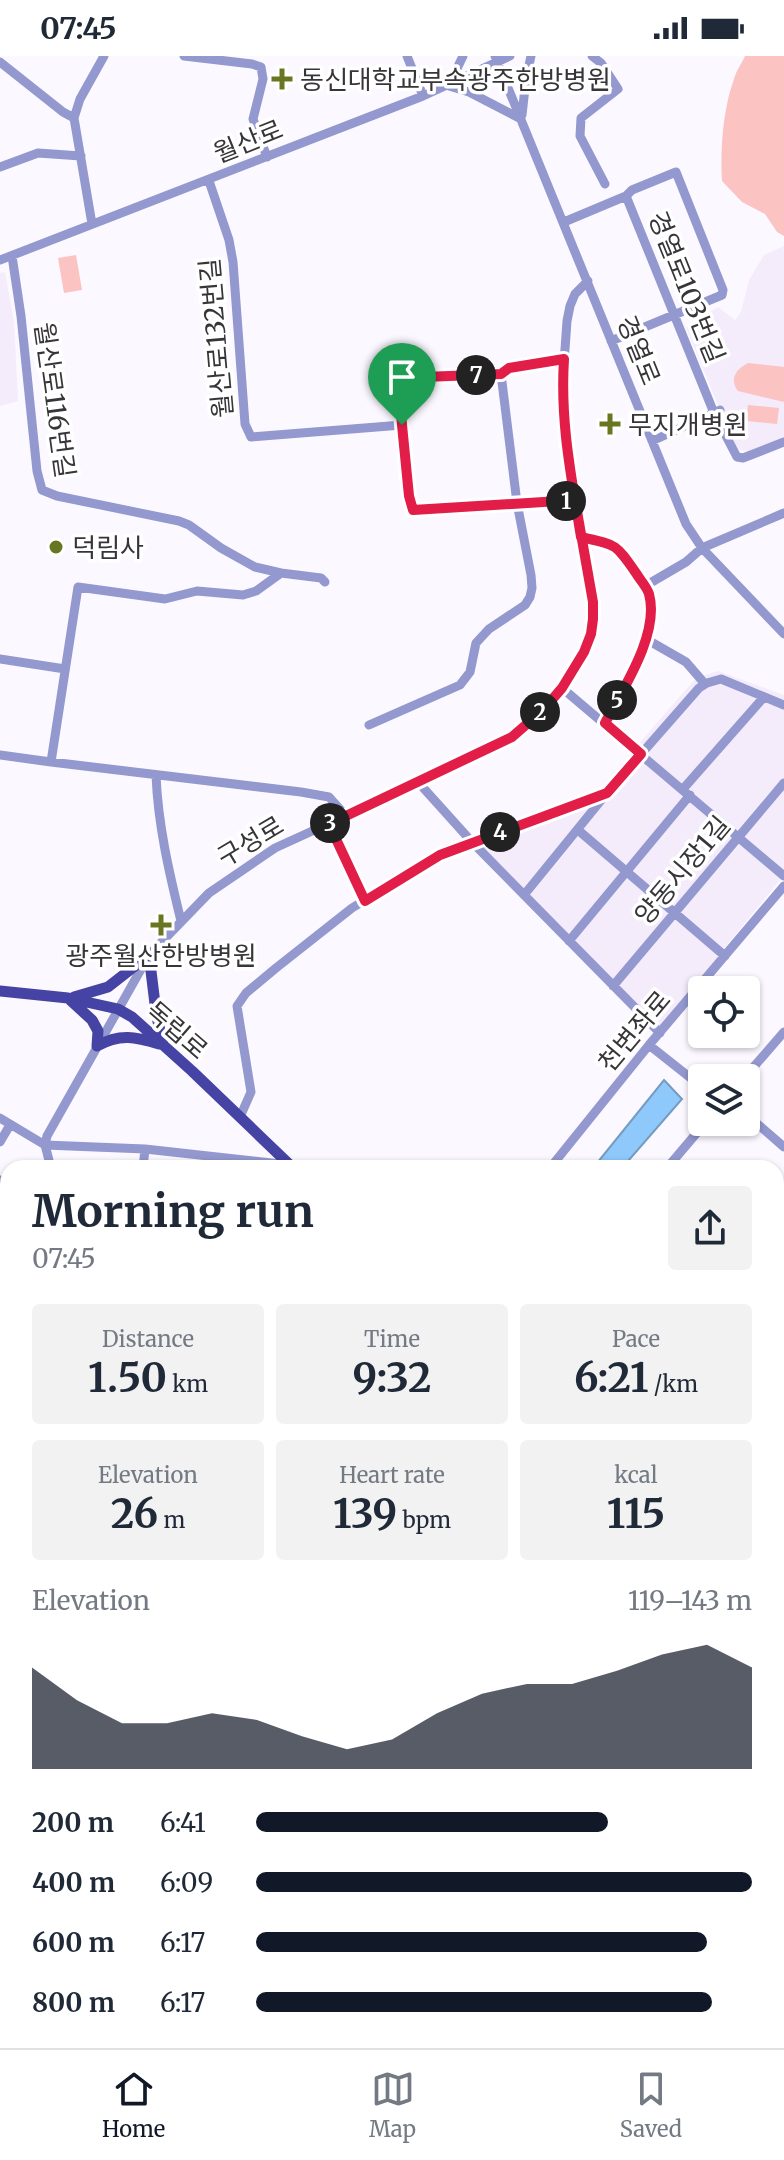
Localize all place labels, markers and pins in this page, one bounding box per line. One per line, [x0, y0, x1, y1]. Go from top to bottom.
place label: 동신대학교부속광주한방병원 [300, 63, 611, 96]
marker: 동신대학교부속광주한방병원 [271, 68, 293, 90]
pin [368, 343, 436, 425]
pin: 7 [456, 355, 496, 395]
place label: 무지개병원 [628, 408, 748, 441]
marker: 무지개병원 [599, 413, 621, 435]
pin: 1 [546, 481, 586, 521]
place label: 덕림사 [72, 531, 144, 564]
marker: 덕림사 [47, 538, 65, 556]
pin: 5 [597, 680, 637, 720]
pin: 2 [520, 692, 560, 732]
pin: 3 [310, 803, 350, 843]
pin: 4 [480, 812, 520, 852]
marker: 광주월산한방병원 [150, 914, 172, 936]
place label: 광주월산한방병원 [65, 939, 257, 972]

